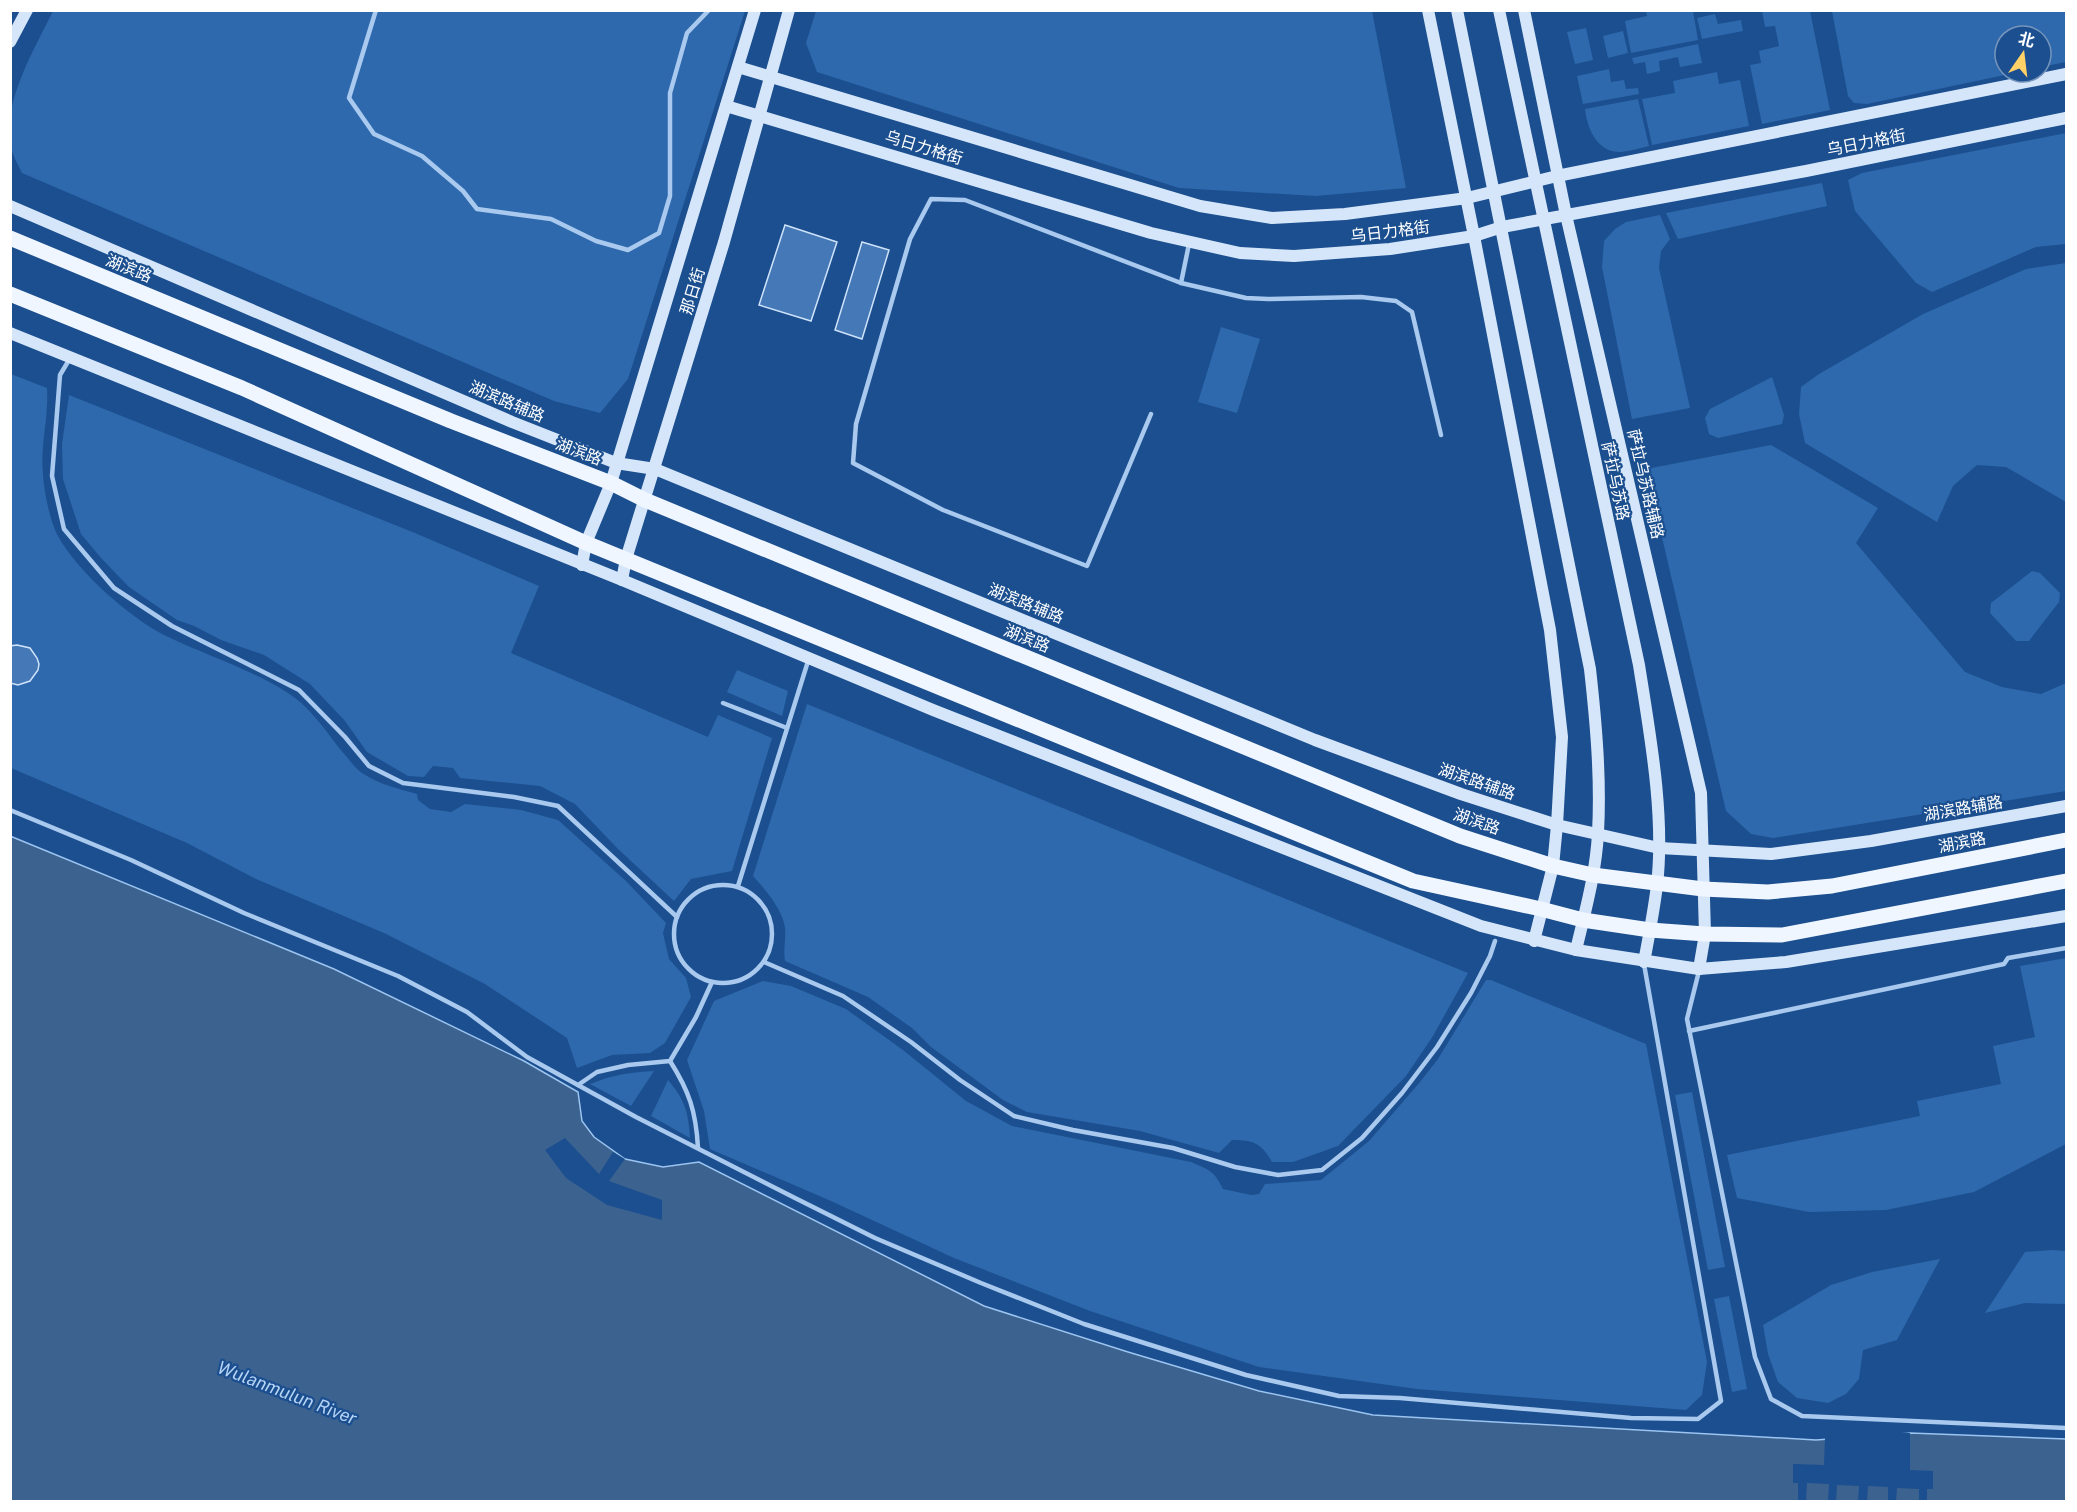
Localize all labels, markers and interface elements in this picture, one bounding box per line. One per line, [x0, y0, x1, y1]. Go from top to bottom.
north arrow [1993, 24, 2053, 84]
text: 北 [2016, 29, 2037, 51]
street label: 乌日力格街 [1825, 126, 1907, 159]
street label: 乌日力格街 [883, 127, 965, 168]
street label: 乌日力格街 [1349, 217, 1431, 246]
street label: 湖滨路 [103, 251, 155, 286]
street label: 那日街 [676, 265, 709, 317]
street label: 湖滨路辅路 [466, 377, 547, 426]
street label: 萨拉乌苏路辅路 [1624, 427, 1667, 541]
street label: 湖滨路 [553, 434, 605, 469]
street label: 萨拉乌苏路 [1598, 440, 1633, 522]
street label: 湖滨路辅路 [985, 580, 1066, 627]
street label: 湖滨路 [1001, 621, 1053, 656]
street label: 湖滨路辅路 [1436, 759, 1518, 803]
street label: 湖滨路辅路 [1922, 792, 2004, 825]
street label: 湖滨路 [1451, 805, 1503, 838]
street label: 湖滨路 [1937, 829, 1987, 856]
water label: Wulanmulun River [215, 1356, 360, 1429]

